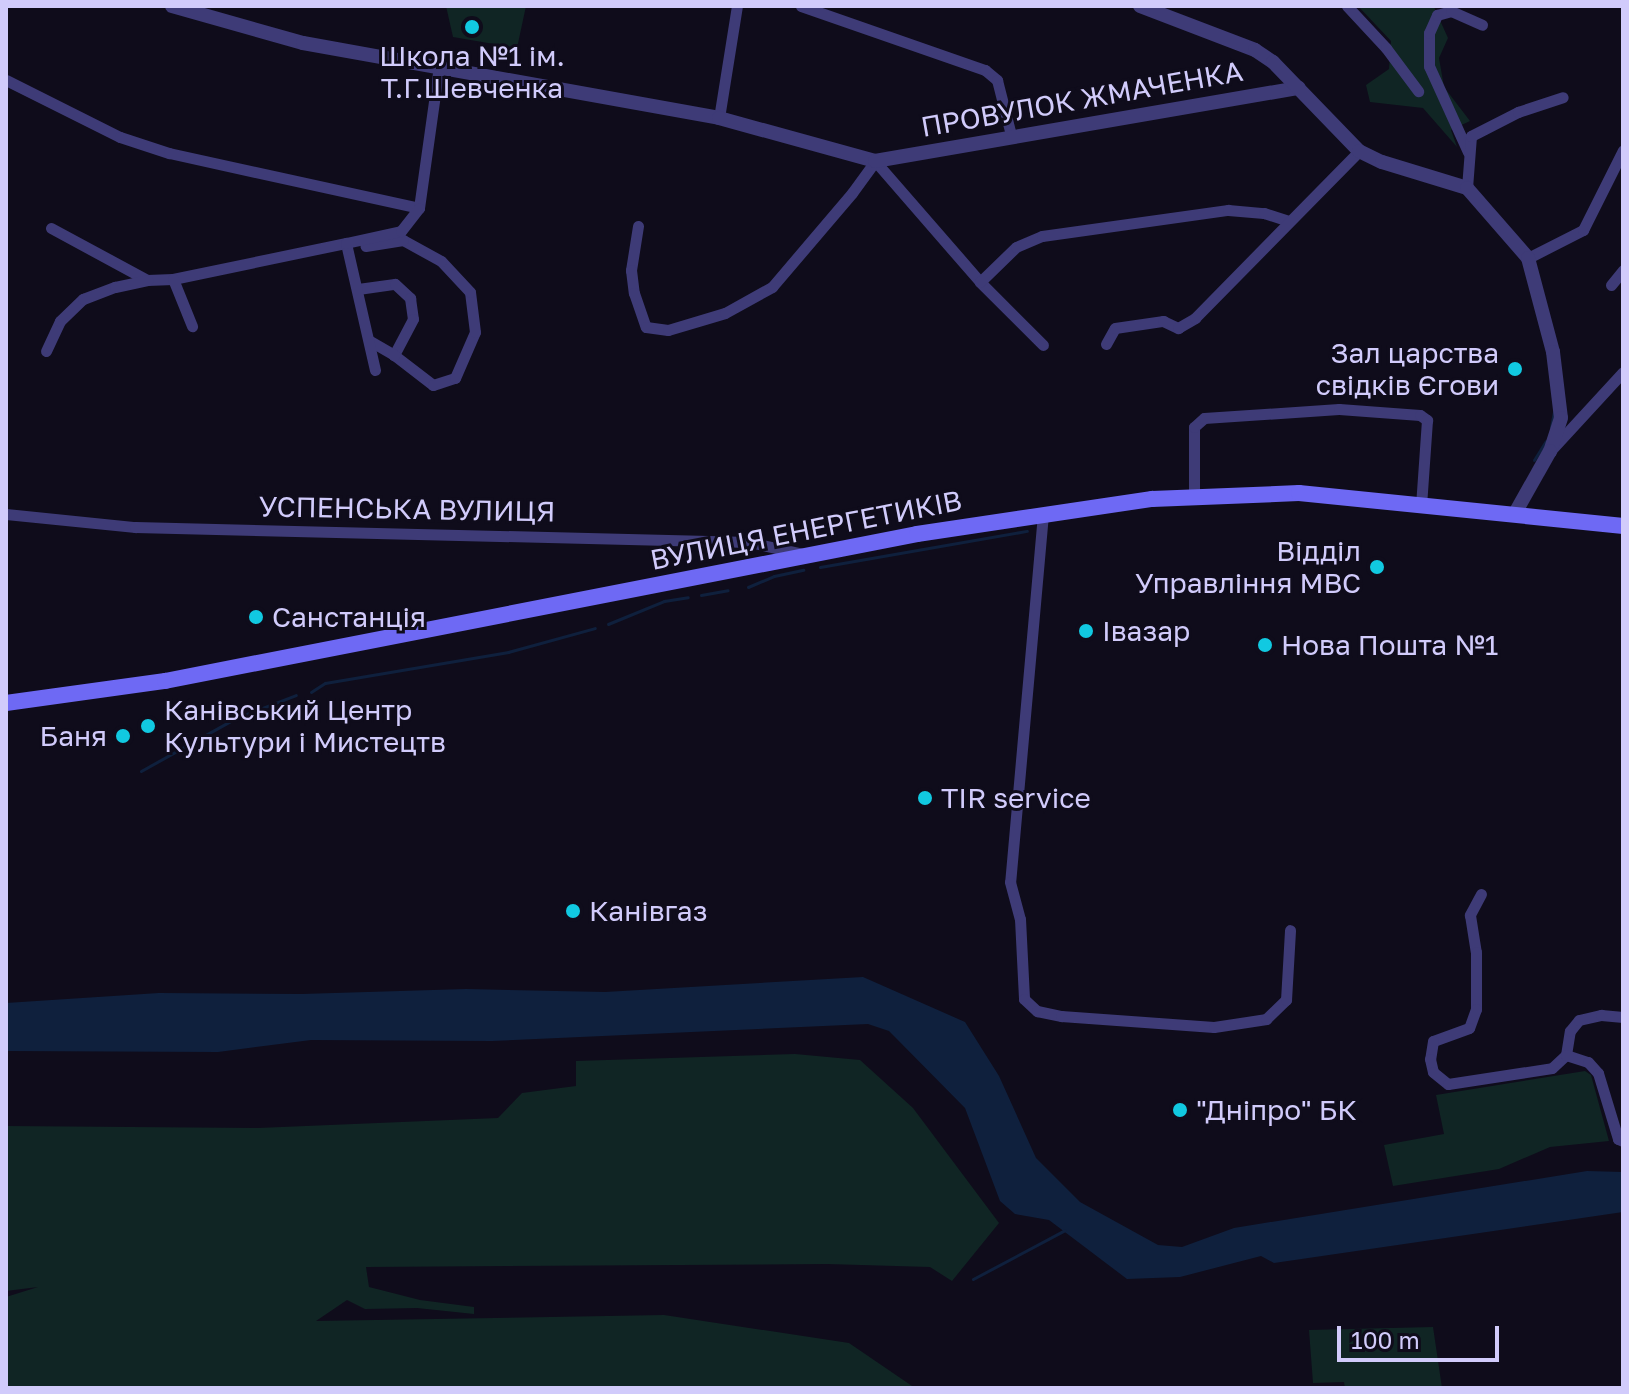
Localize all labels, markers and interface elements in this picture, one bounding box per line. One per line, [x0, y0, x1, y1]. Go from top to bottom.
marker: Школа №1 ім. Т.Г.Шевченка [463, 18, 481, 36]
place label: Школа №1 ім. Т.Г.Шевченка [379, 39, 565, 105]
street label: ПРОВУЛОК ЖМАЧЕНКА [918, 54, 1246, 144]
place label: Зал царства свідків Єгови [1316, 336, 1499, 402]
marker: Зал царства свідків Єгови [1506, 360, 1524, 378]
street label: ВУЛИЦЯ ЕНЕРГЕТИКІВ [647, 483, 965, 577]
street label: УСПЕНСЬКА ВУЛИЦЯ [258, 490, 556, 528]
place label: Відділ Управління МВС [1135, 534, 1361, 600]
marker: Відділ Управління МВС [1368, 558, 1386, 576]
place label: Санстанція [272, 600, 426, 634]
marker: Санстанція [247, 608, 265, 626]
place label: Івазар [1102, 614, 1190, 648]
marker: Івазар [1077, 622, 1095, 640]
place label: Нова Пошта №1 [1281, 628, 1498, 662]
marker: Нова Пошта №1 [1256, 636, 1274, 654]
place label: Канівський Центр Культури і Мистецтв [164, 693, 446, 759]
marker: Канівський Центр Культури і Мистецтв [139, 717, 157, 735]
place label: Баня [40, 719, 107, 753]
marker: Баня [114, 727, 132, 745]
place label: TIR service [941, 781, 1091, 815]
marker: TIR service [916, 789, 934, 807]
place label: Канівгаз [589, 894, 707, 928]
marker: Канівгаз [564, 902, 582, 920]
place label: "Дніпро" БК [1196, 1093, 1357, 1127]
marker: "Дніпро" БК [1171, 1101, 1189, 1119]
scale bar [1341, 1310, 1503, 1360]
text: 100 m [1351, 1325, 1420, 1354]

